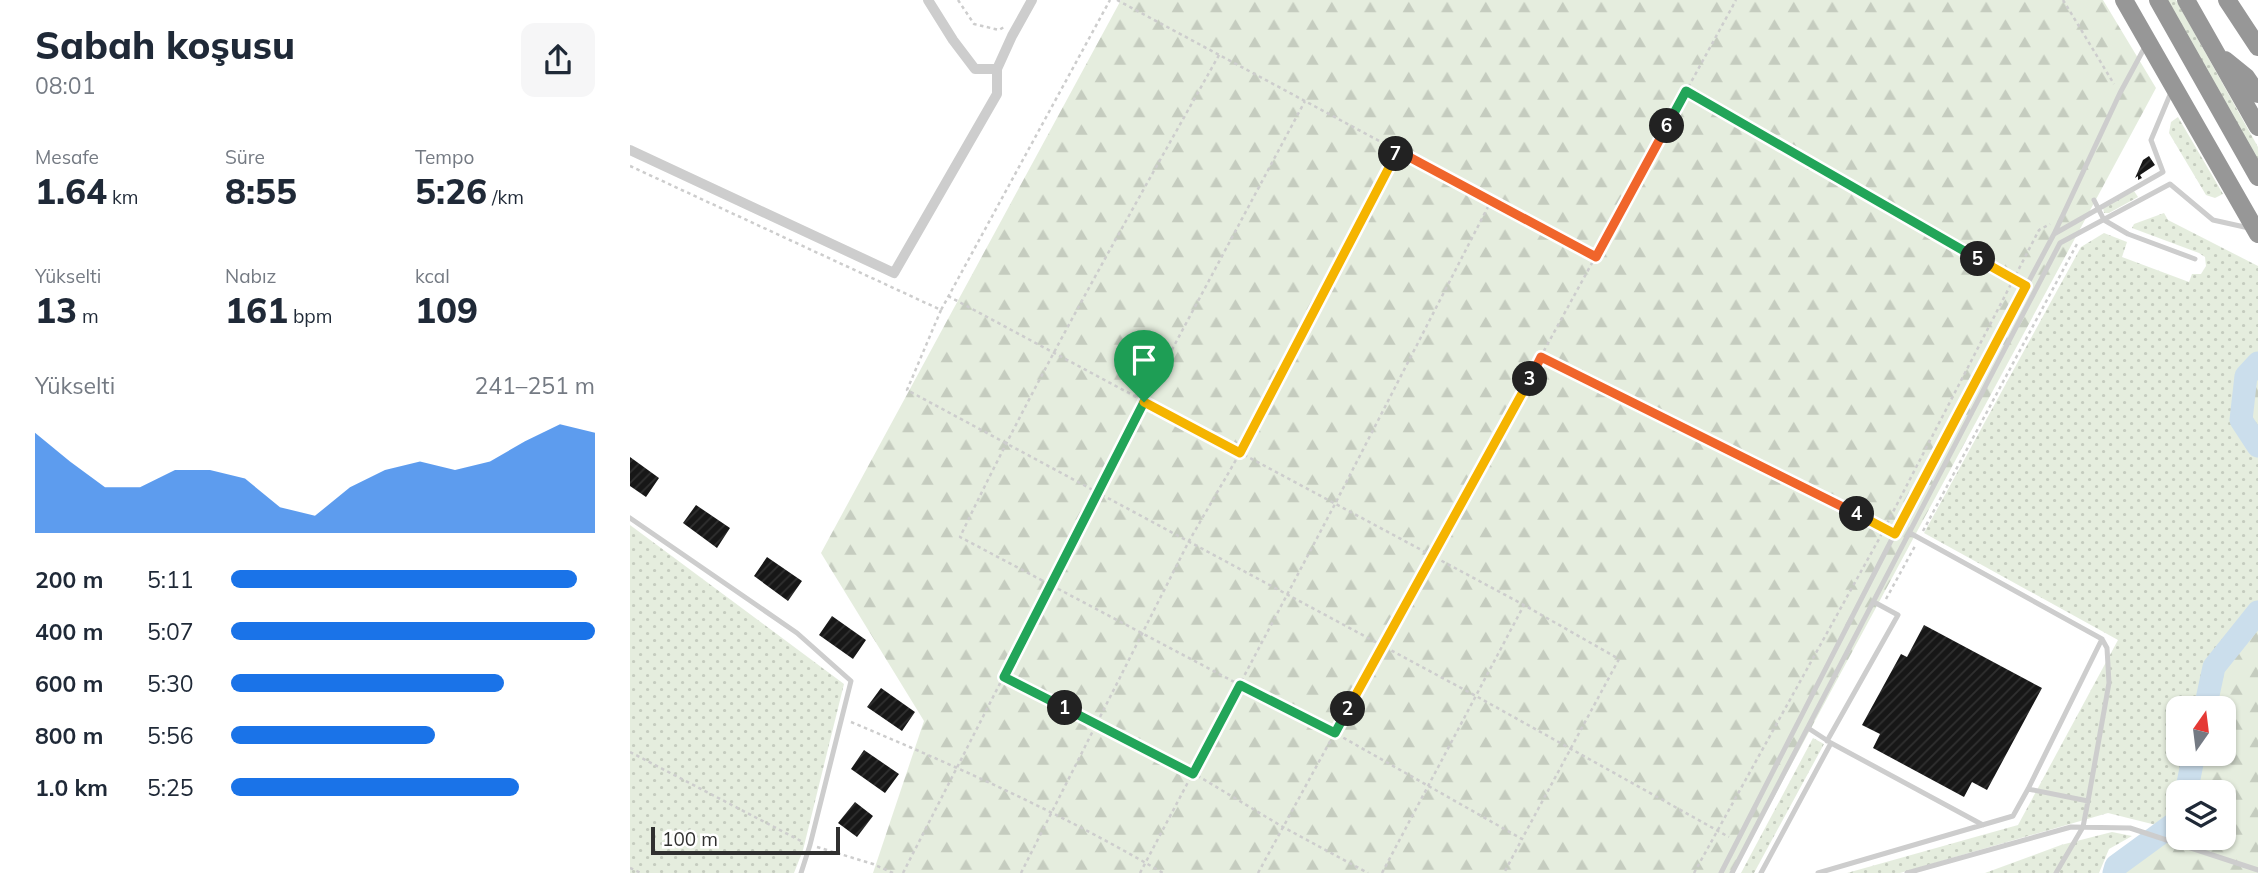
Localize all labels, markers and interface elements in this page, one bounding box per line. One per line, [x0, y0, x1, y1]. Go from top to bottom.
text: Sabah koşusu [35, 21, 295, 69]
button: share [521, 23, 595, 97]
text: 08:01 [35, 71, 95, 100]
pin: 6 [1650, 108, 1684, 144]
text: 6 [1661, 113, 1672, 137]
pin: 7 [1378, 136, 1414, 172]
text: 7 [1390, 141, 1401, 165]
text: Mesafe [35, 145, 99, 169]
text: Süre [225, 145, 265, 169]
text: Tempo [415, 145, 474, 169]
text: 1.64 [35, 169, 107, 213]
text: 8:55 [225, 169, 297, 213]
text: 5:26 [415, 169, 487, 213]
text: km [107, 185, 139, 209]
text: /km [487, 185, 524, 209]
pin: 5 [1960, 242, 1996, 276]
text: 5 [1972, 246, 1983, 270]
text: Yükselti [35, 264, 101, 288]
text: Nabız [225, 264, 276, 288]
text: kcal [415, 264, 450, 288]
text: 13 [35, 288, 77, 332]
text: 161 [225, 288, 288, 332]
text: 109 [415, 288, 478, 332]
text: m [77, 304, 99, 328]
text: bpm [288, 304, 332, 328]
pin [1114, 330, 1174, 402]
icon: arrive [1125, 341, 1163, 379]
pin: 3 [1513, 362, 1548, 396]
text: 3 [1524, 366, 1535, 390]
text: Yükselti [35, 371, 115, 400]
text: 241–251 m [474, 371, 595, 400]
pin: 4 [1840, 496, 1874, 532]
text: 4 [1851, 501, 1862, 525]
text: 200 m [35, 565, 103, 594]
text: 5:11 [147, 565, 194, 594]
text: 400 m [35, 617, 103, 646]
text: 5:07 [147, 617, 194, 646]
text: 600 m [35, 669, 103, 698]
text: 5:30 [147, 669, 194, 698]
pin: 1 [1048, 690, 1082, 726]
pin: 2 [1330, 692, 1366, 726]
text: 1 [1059, 695, 1070, 719]
text: 2 [1342, 696, 1353, 720]
north arrow [2166, 696, 2236, 766]
map controls [2166, 696, 2236, 850]
text: 800 m [35, 721, 103, 750]
text: 5:56 [147, 721, 194, 750]
text: 1.0 km [35, 773, 108, 802]
text: 5:25 [147, 773, 194, 802]
button: layers [2166, 780, 2236, 850]
scale bar [651, 824, 840, 856]
text: 100 m [662, 827, 718, 851]

